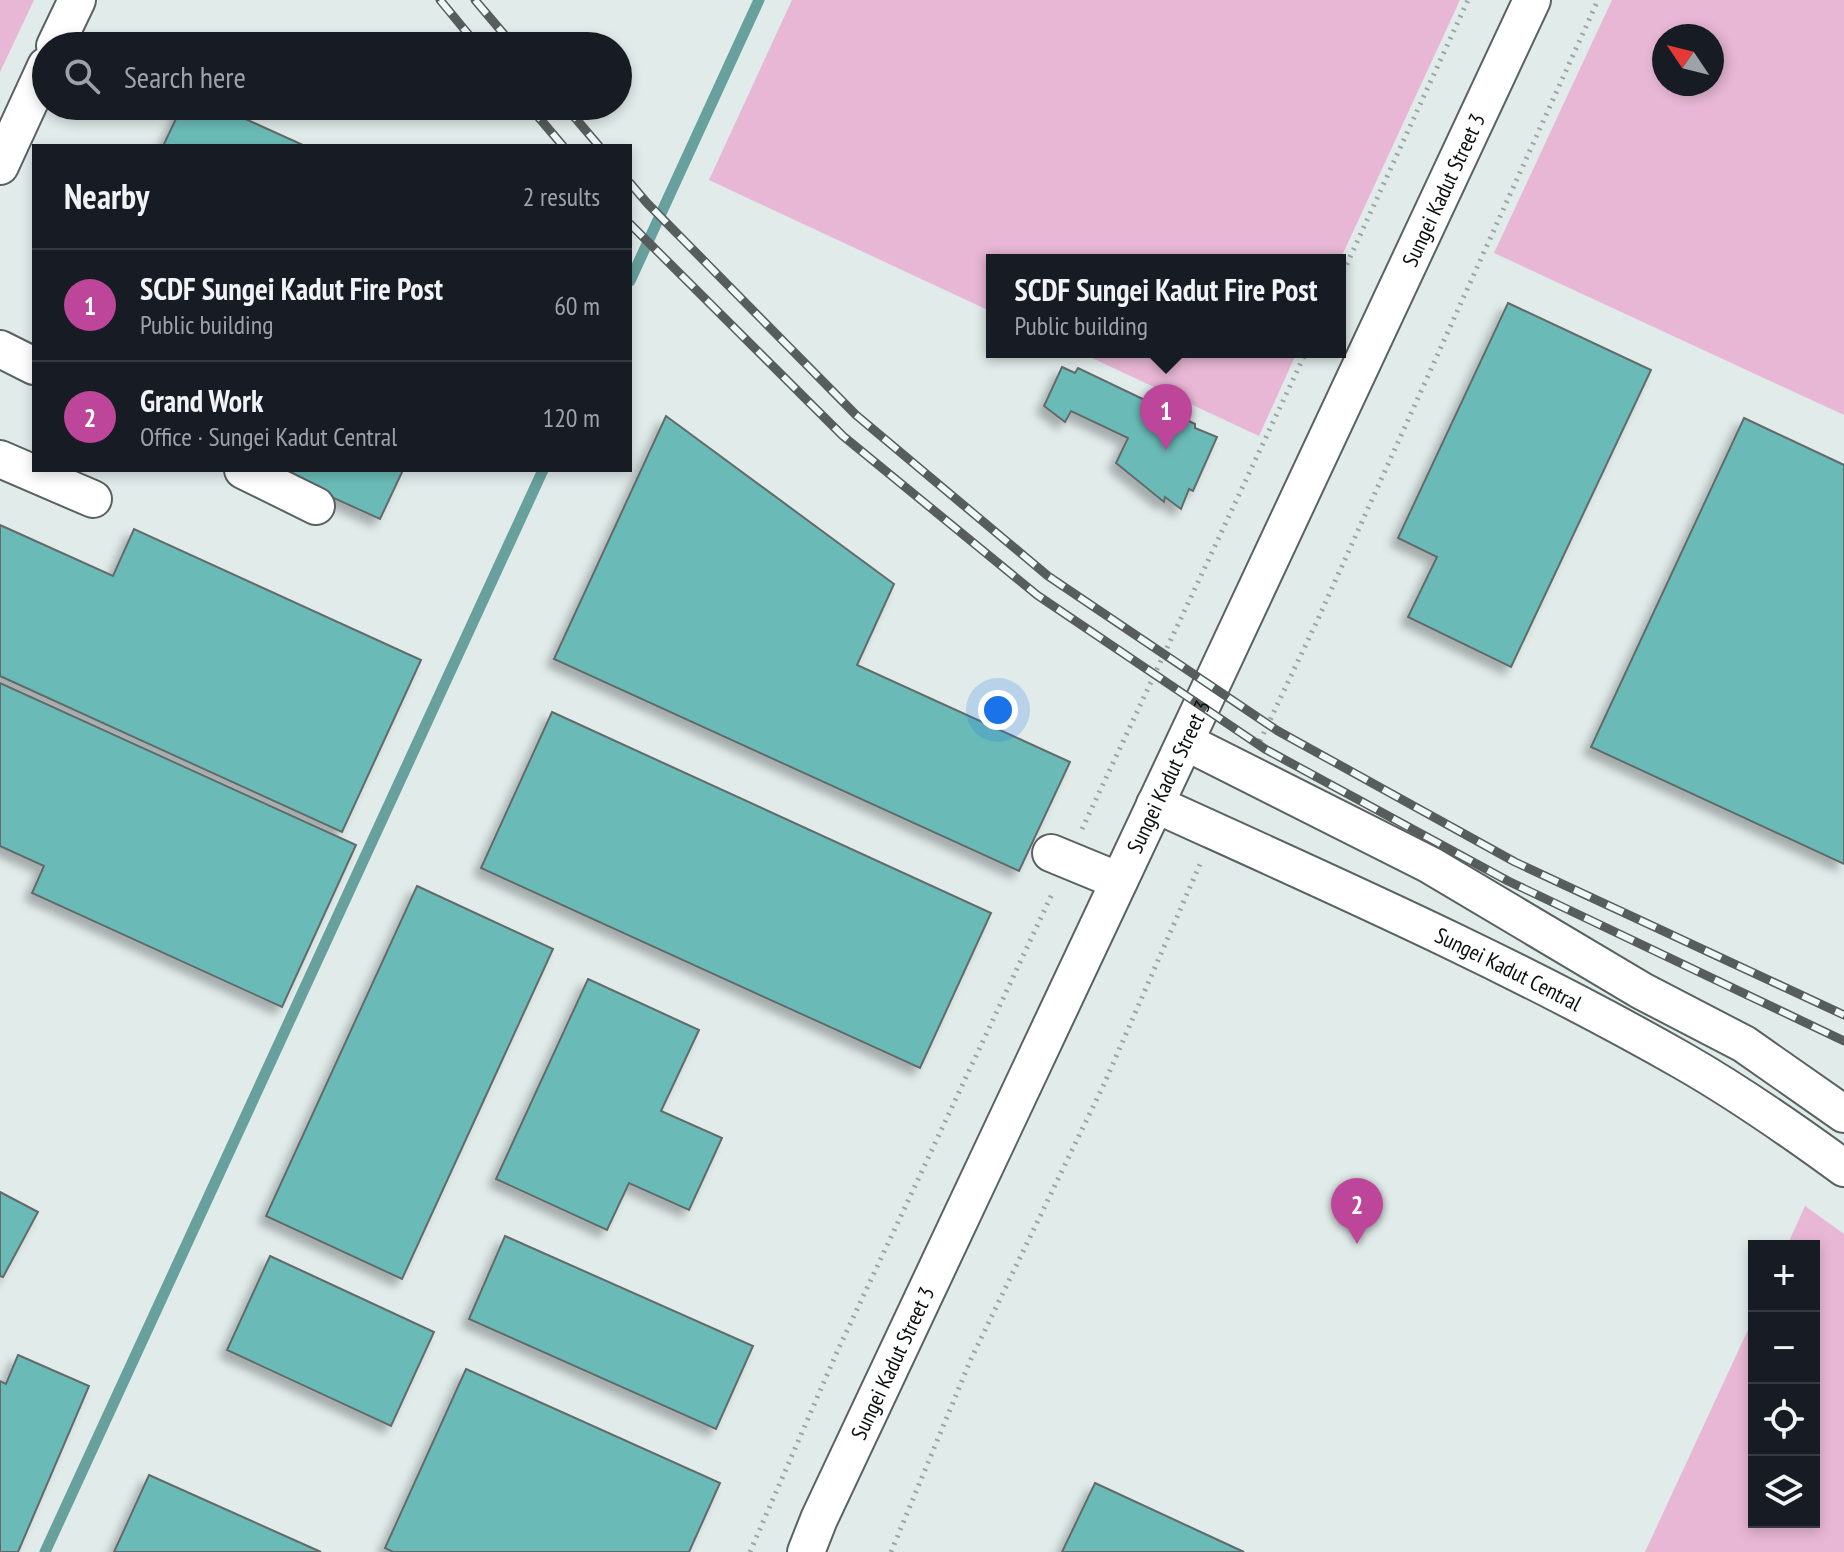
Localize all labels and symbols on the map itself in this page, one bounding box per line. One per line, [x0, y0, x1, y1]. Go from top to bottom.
north arrow [1652, 24, 1724, 96]
street label: Sungei Kadut Street 3 [1396, 109, 1491, 271]
pin: 1 [1140, 384, 1192, 450]
your location [978, 690, 1018, 730]
street label: Sungei Kadut Street 3 [1120, 696, 1216, 858]
street label: Sungei Kadut Central [1431, 921, 1587, 1018]
pin: 2 [1331, 1178, 1383, 1244]
street label: Sungei Kadut Street 3 [844, 1282, 940, 1444]

